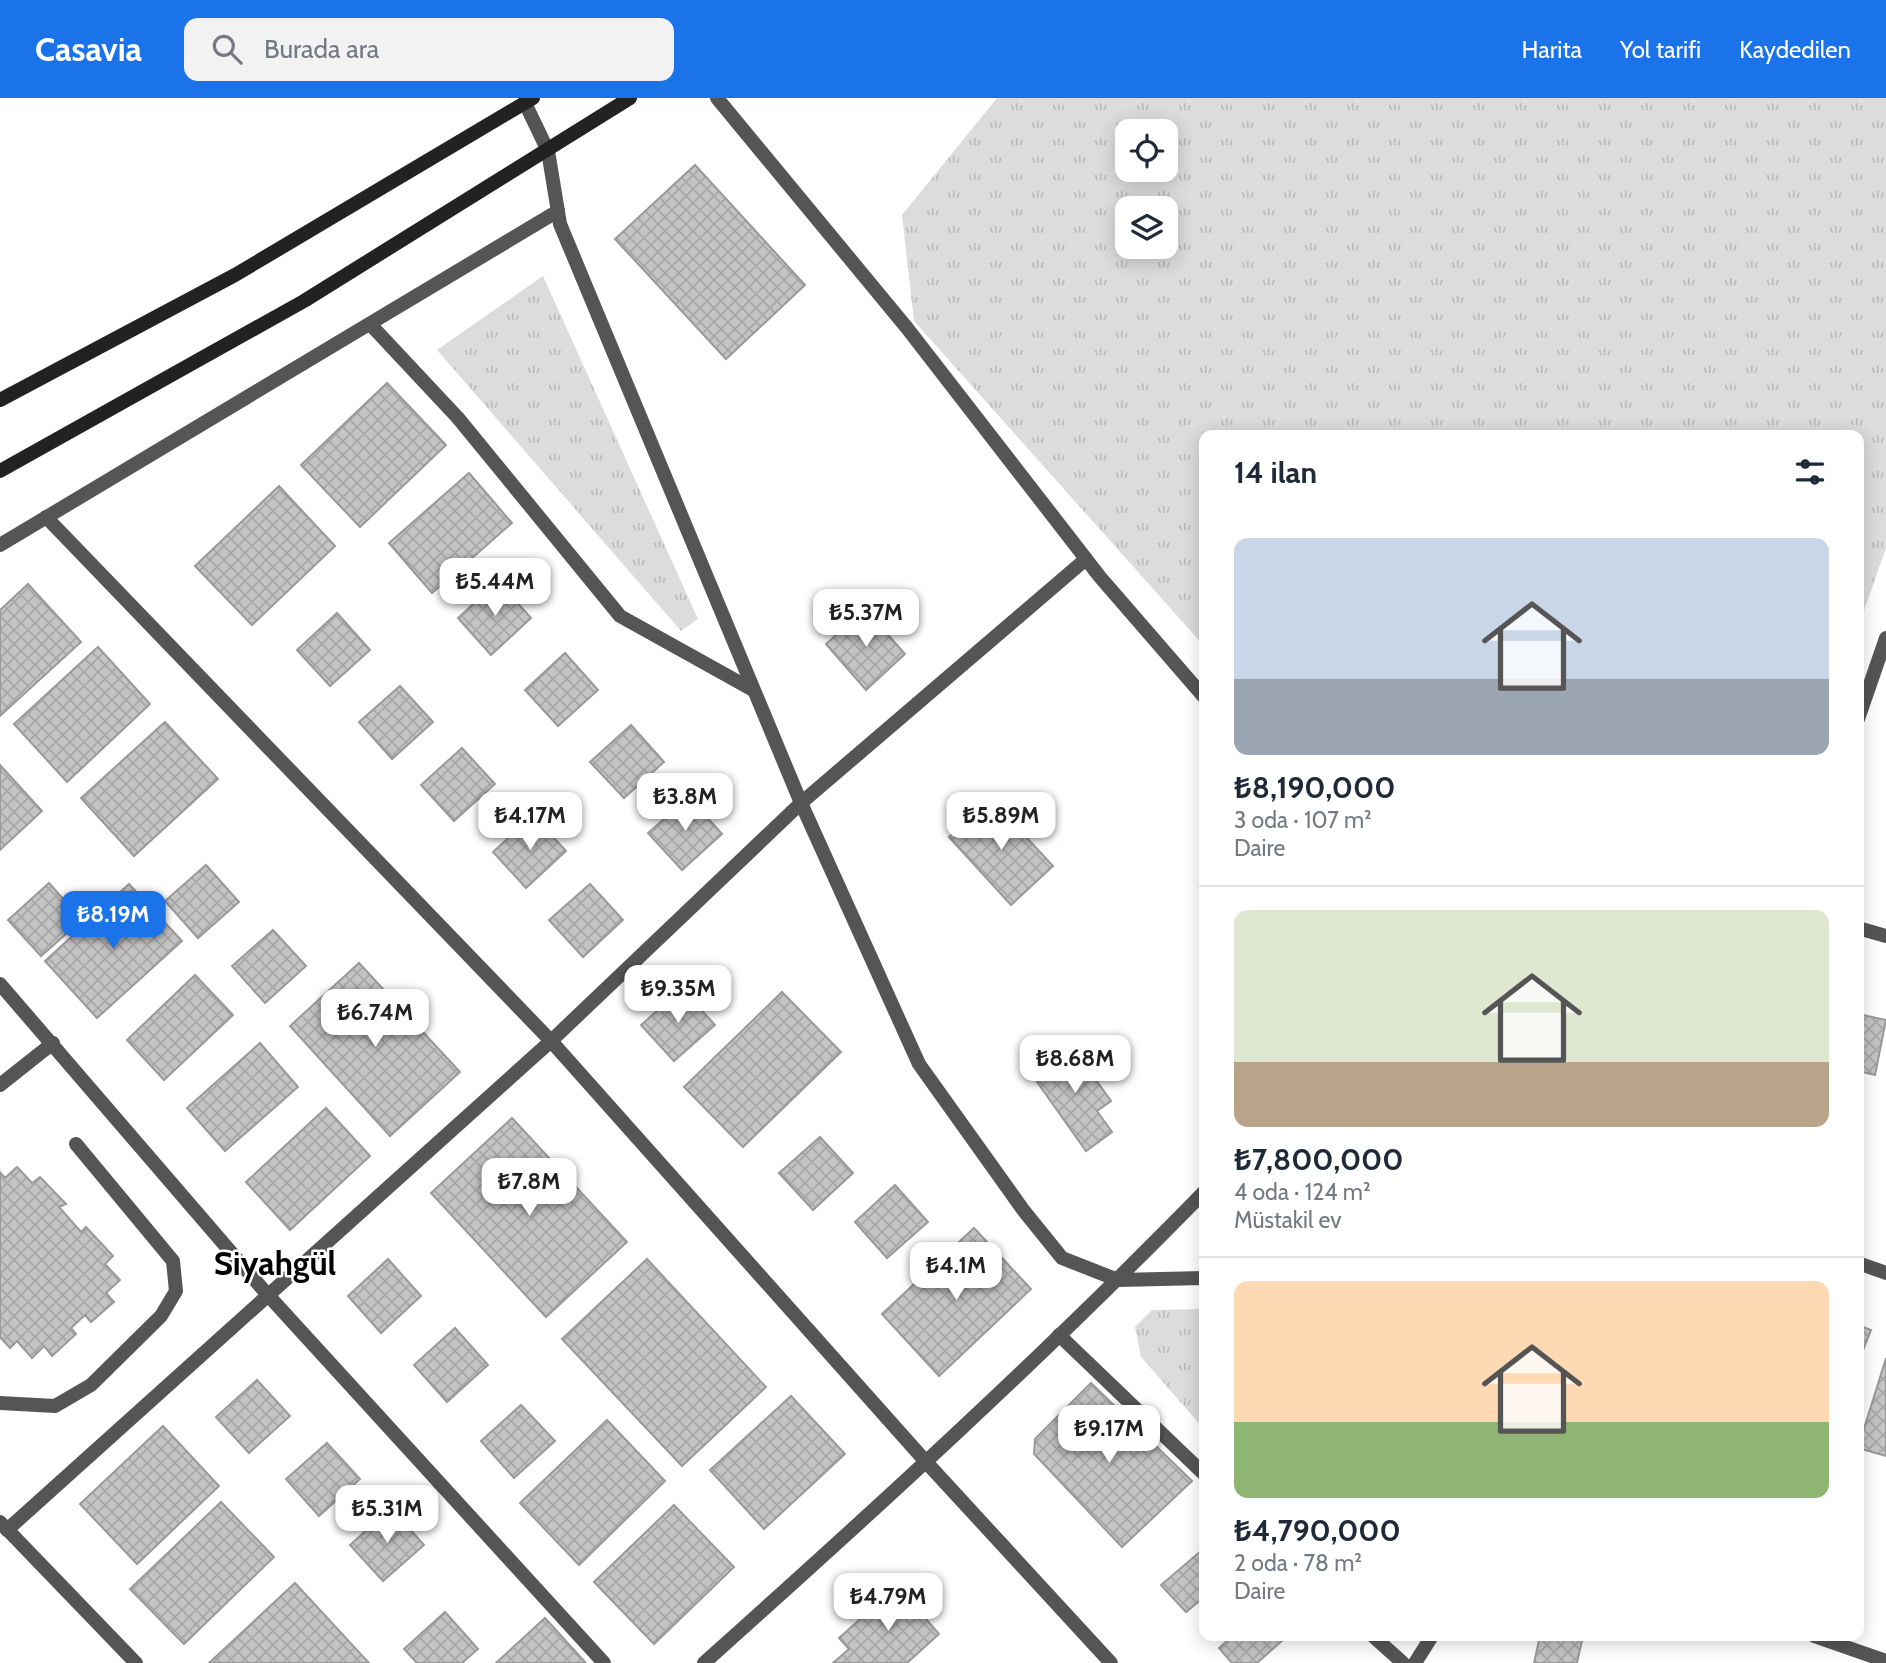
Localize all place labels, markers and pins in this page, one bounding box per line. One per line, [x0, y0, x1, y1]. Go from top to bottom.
pin: ₺5.44M [438, 559, 552, 618]
pin: ₺5.37M [809, 589, 923, 649]
pin: ₺3.8M [636, 774, 734, 833]
pin: ₺4.17M [473, 792, 587, 852]
pin: ₺5.89M [944, 792, 1058, 852]
pin: ₺8.19M [56, 892, 170, 951]
pin: ₺9.35M [621, 965, 735, 1025]
pin: ₺6.74M [318, 990, 432, 1049]
pin: ₺8.68M [1018, 1035, 1132, 1095]
pin: ₺7.8M [480, 1158, 578, 1218]
pin: ₺4.1M [907, 1242, 1005, 1302]
pin: ₺9.17M [1052, 1406, 1166, 1465]
pin: ₺5.31M [330, 1486, 444, 1545]
pin: ₺4.79M [831, 1574, 945, 1633]

